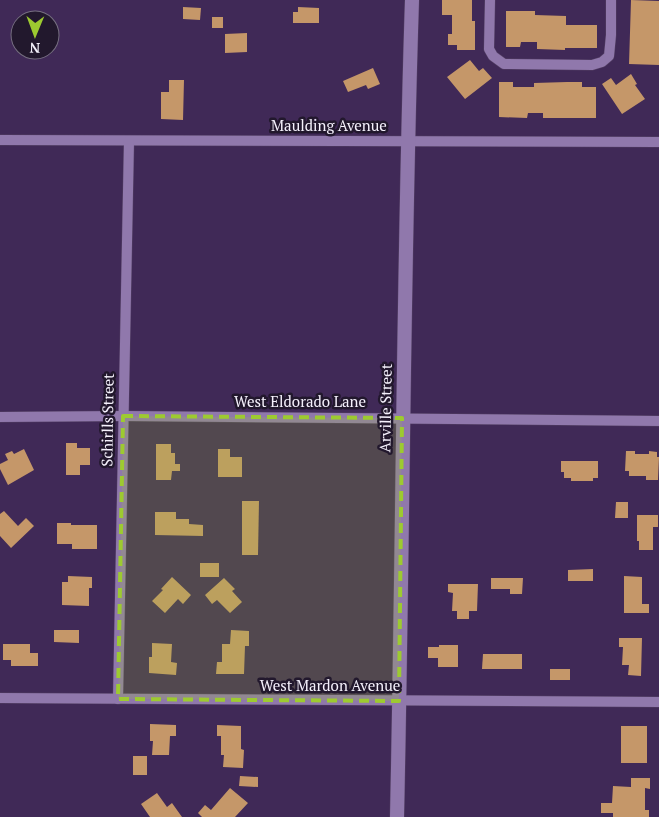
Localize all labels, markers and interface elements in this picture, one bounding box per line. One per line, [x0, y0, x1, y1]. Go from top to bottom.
north arrow [10, 10, 60, 60]
text: N [29, 39, 40, 58]
street label: Maulding Avenue [271, 115, 387, 135]
street label: Arville Street [374, 363, 396, 452]
street label: Schirlls Street [96, 373, 118, 467]
street label: West Eldorado Lane [234, 391, 366, 411]
street label: West Mardon Avenue [260, 675, 400, 695]

